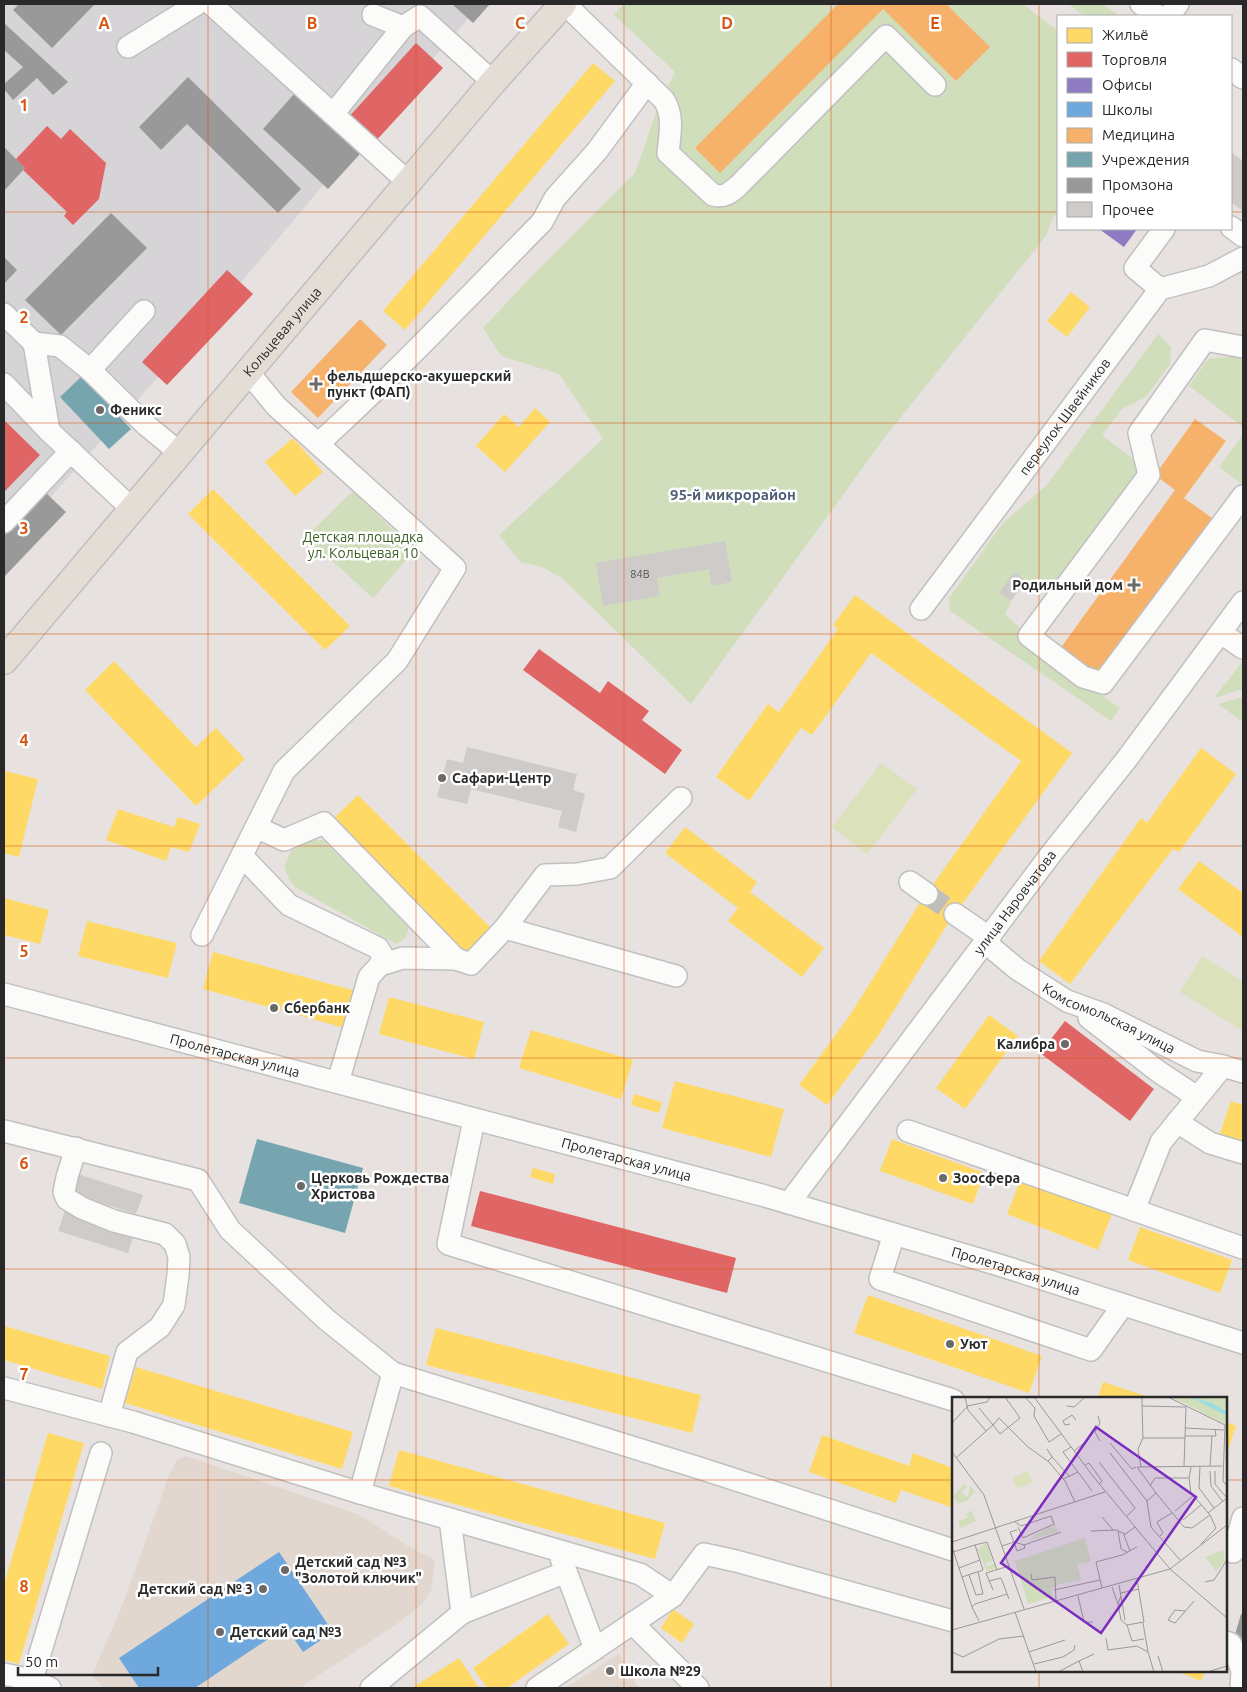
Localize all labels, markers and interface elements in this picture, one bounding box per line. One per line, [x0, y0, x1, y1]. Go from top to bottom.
text: A [98, 14, 110, 32]
text: B [307, 14, 317, 32]
text: C [515, 14, 525, 32]
text: D [721, 14, 733, 32]
text: E [930, 14, 940, 32]
legend [1057, 15, 1232, 230]
text: Жильё [1102, 26, 1149, 43]
text: Торговля [1102, 51, 1167, 68]
text: Офисы [1102, 76, 1152, 93]
text: 1 [19, 96, 29, 114]
text: Школы [1102, 101, 1153, 118]
text: Медицина [1102, 126, 1175, 143]
text: Учреждения [1102, 151, 1190, 168]
text: Промзона [1102, 176, 1173, 193]
text: Прочее [1102, 201, 1154, 218]
street label: Кольцевая улица [240, 284, 324, 380]
text: 2 [19, 308, 29, 326]
street label: переулок Швейников [1016, 355, 1113, 478]
place label: фельдшерско-акушерский пункт (ФАП) [327, 368, 511, 400]
marker: фельдшерско-акушерский пункт (ФАП) [309, 377, 323, 391]
place label: Феникс [110, 402, 162, 418]
marker: Феникс [94, 404, 106, 416]
district label: 95-й микрорайон [670, 486, 796, 503]
text: 3 [19, 519, 29, 537]
park label: Детская площадка ул. Кольцевая 10 [302, 529, 424, 561]
house number: 84В [630, 568, 650, 580]
place label: Родильный дом [1012, 577, 1123, 593]
marker: Родильный дом [1127, 578, 1141, 592]
text: 4 [19, 731, 29, 749]
place label: Сафари-Центр [452, 770, 551, 786]
marker: Сафари-Центр [436, 772, 448, 784]
street label: улица Наровчатова [970, 847, 1059, 958]
text: 5 [19, 942, 29, 960]
street label: Комсомольская улица [1040, 979, 1178, 1057]
place label: Сбербанк [284, 1000, 350, 1016]
marker: Сбербанк [268, 1002, 280, 1014]
street label: Пролетарская улица [168, 1030, 302, 1080]
place label: Калибра [997, 1036, 1055, 1052]
marker: Калибра [1059, 1038, 1071, 1050]
street label: Пролетарская улица [560, 1134, 693, 1184]
text: 6 [19, 1154, 29, 1172]
place label: Церковь Рождества Христова [311, 1170, 449, 1202]
place label: Зоосфера [953, 1170, 1020, 1186]
marker: Зоосфера [937, 1172, 949, 1184]
marker: Церковь Рождества Христова [295, 1180, 307, 1192]
street label: Пролетарская улица [950, 1243, 1082, 1298]
place label: Уют [960, 1336, 988, 1352]
marker: Уют [944, 1338, 956, 1350]
text: 7 [19, 1365, 29, 1383]
inset map [952, 1397, 1227, 1672]
place label: Детский сад №3 "Золотой ключик" [295, 1554, 422, 1586]
marker: Детский сад №3 "Золотой ключик" [279, 1564, 291, 1576]
text: 8 [19, 1577, 29, 1595]
place label: Детский сад № 3 [138, 1581, 253, 1597]
marker: Детский сад № 3 [257, 1583, 269, 1595]
place label: Детский сад №3 [230, 1624, 342, 1640]
marker: Детский сад №3 [214, 1626, 226, 1638]
scale bar [18, 1644, 158, 1676]
text: 50 m [25, 1653, 58, 1670]
place label: Школа №29 [620, 1663, 701, 1679]
marker: Школа №29 [604, 1665, 616, 1677]

